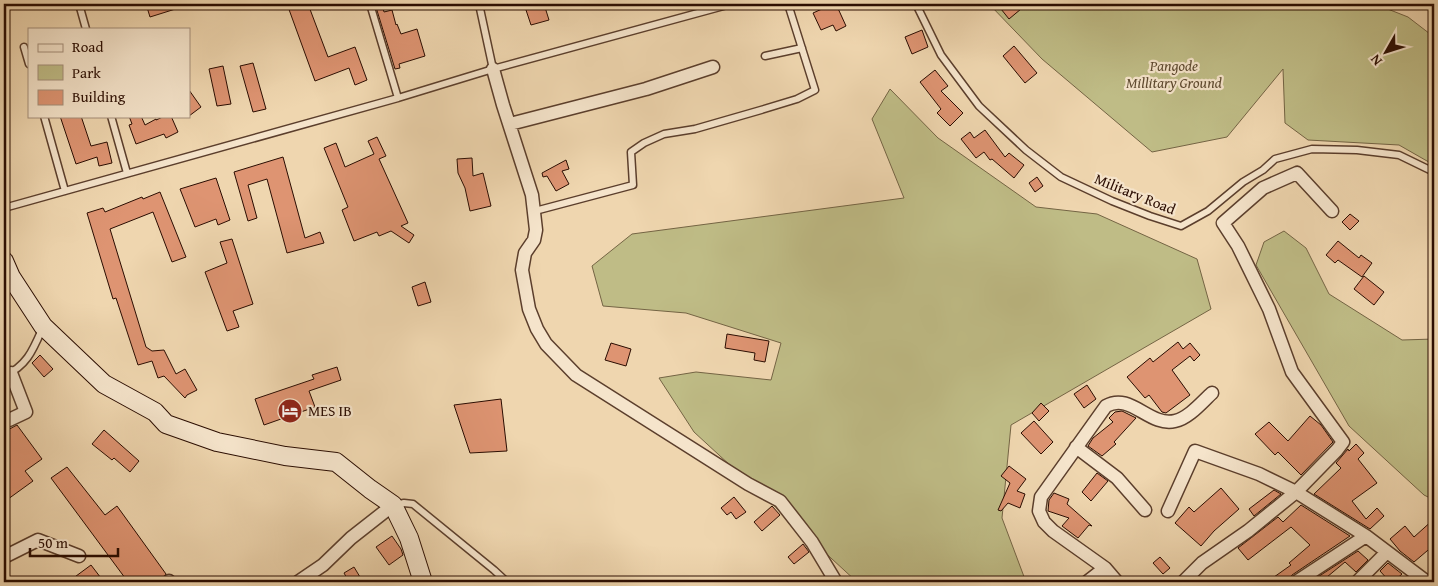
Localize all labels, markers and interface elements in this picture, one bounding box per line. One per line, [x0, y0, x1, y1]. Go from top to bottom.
legend [28, 28, 190, 118]
north arrow [1360, 28, 1410, 78]
text: Road [72, 36, 103, 57]
text: N [1365, 50, 1387, 70]
park label: Pangode Millitary Ground [1126, 55, 1222, 93]
text: Park [72, 62, 101, 83]
text: Building [72, 86, 126, 107]
street label: Military Road [1092, 168, 1179, 219]
hotel icon: MES IB [277, 398, 303, 424]
place label: MES IB [308, 400, 352, 421]
scale bar [30, 526, 118, 558]
text: 50 m [38, 532, 69, 553]

